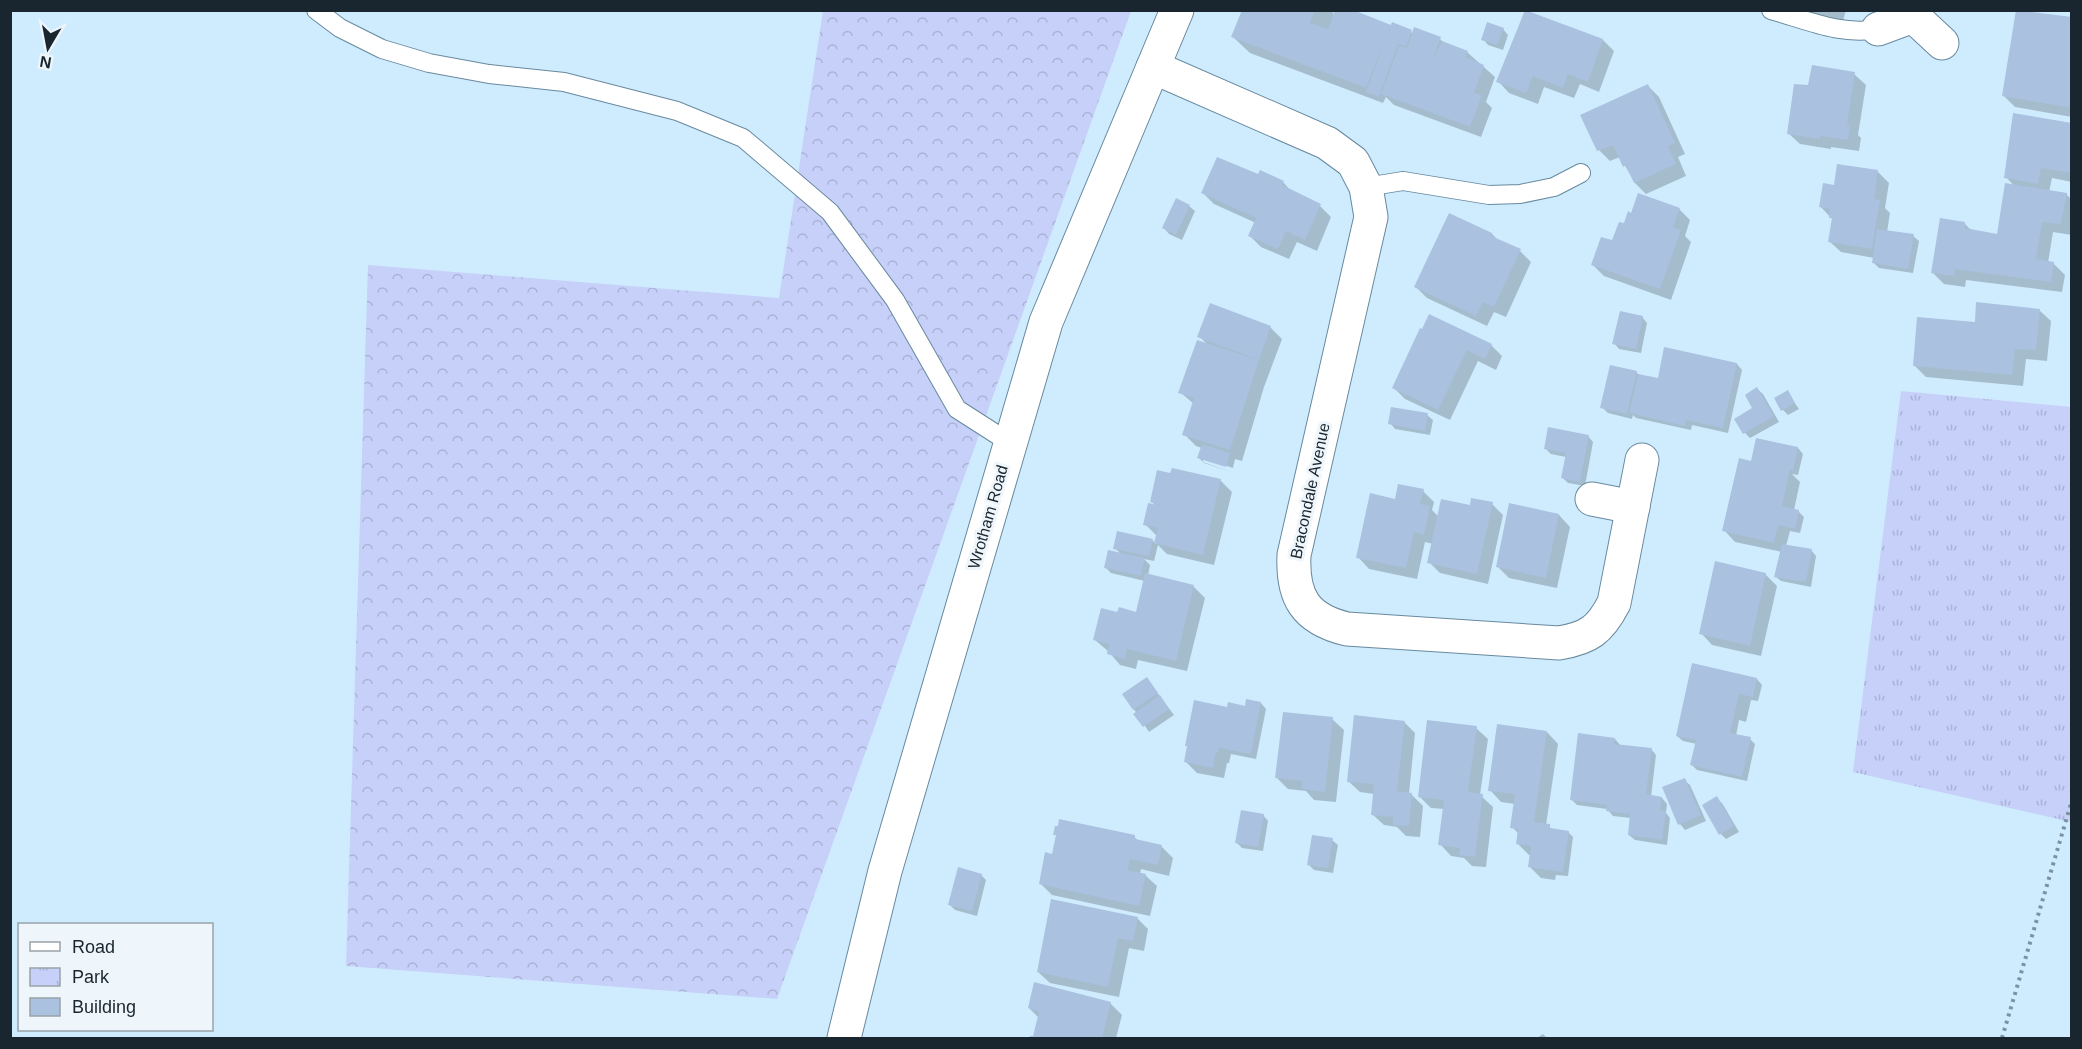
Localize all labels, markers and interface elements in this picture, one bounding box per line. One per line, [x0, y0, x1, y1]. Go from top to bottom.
north arrow [18, 18, 78, 78]
text: N [38, 53, 53, 72]
street label: Bracondale Avenue [1287, 421, 1333, 560]
street label: Wrotham Road [965, 463, 1011, 571]
legend [18, 923, 213, 1031]
text: Road [72, 937, 115, 957]
text: Park [72, 967, 110, 987]
text: Building [72, 997, 136, 1017]

